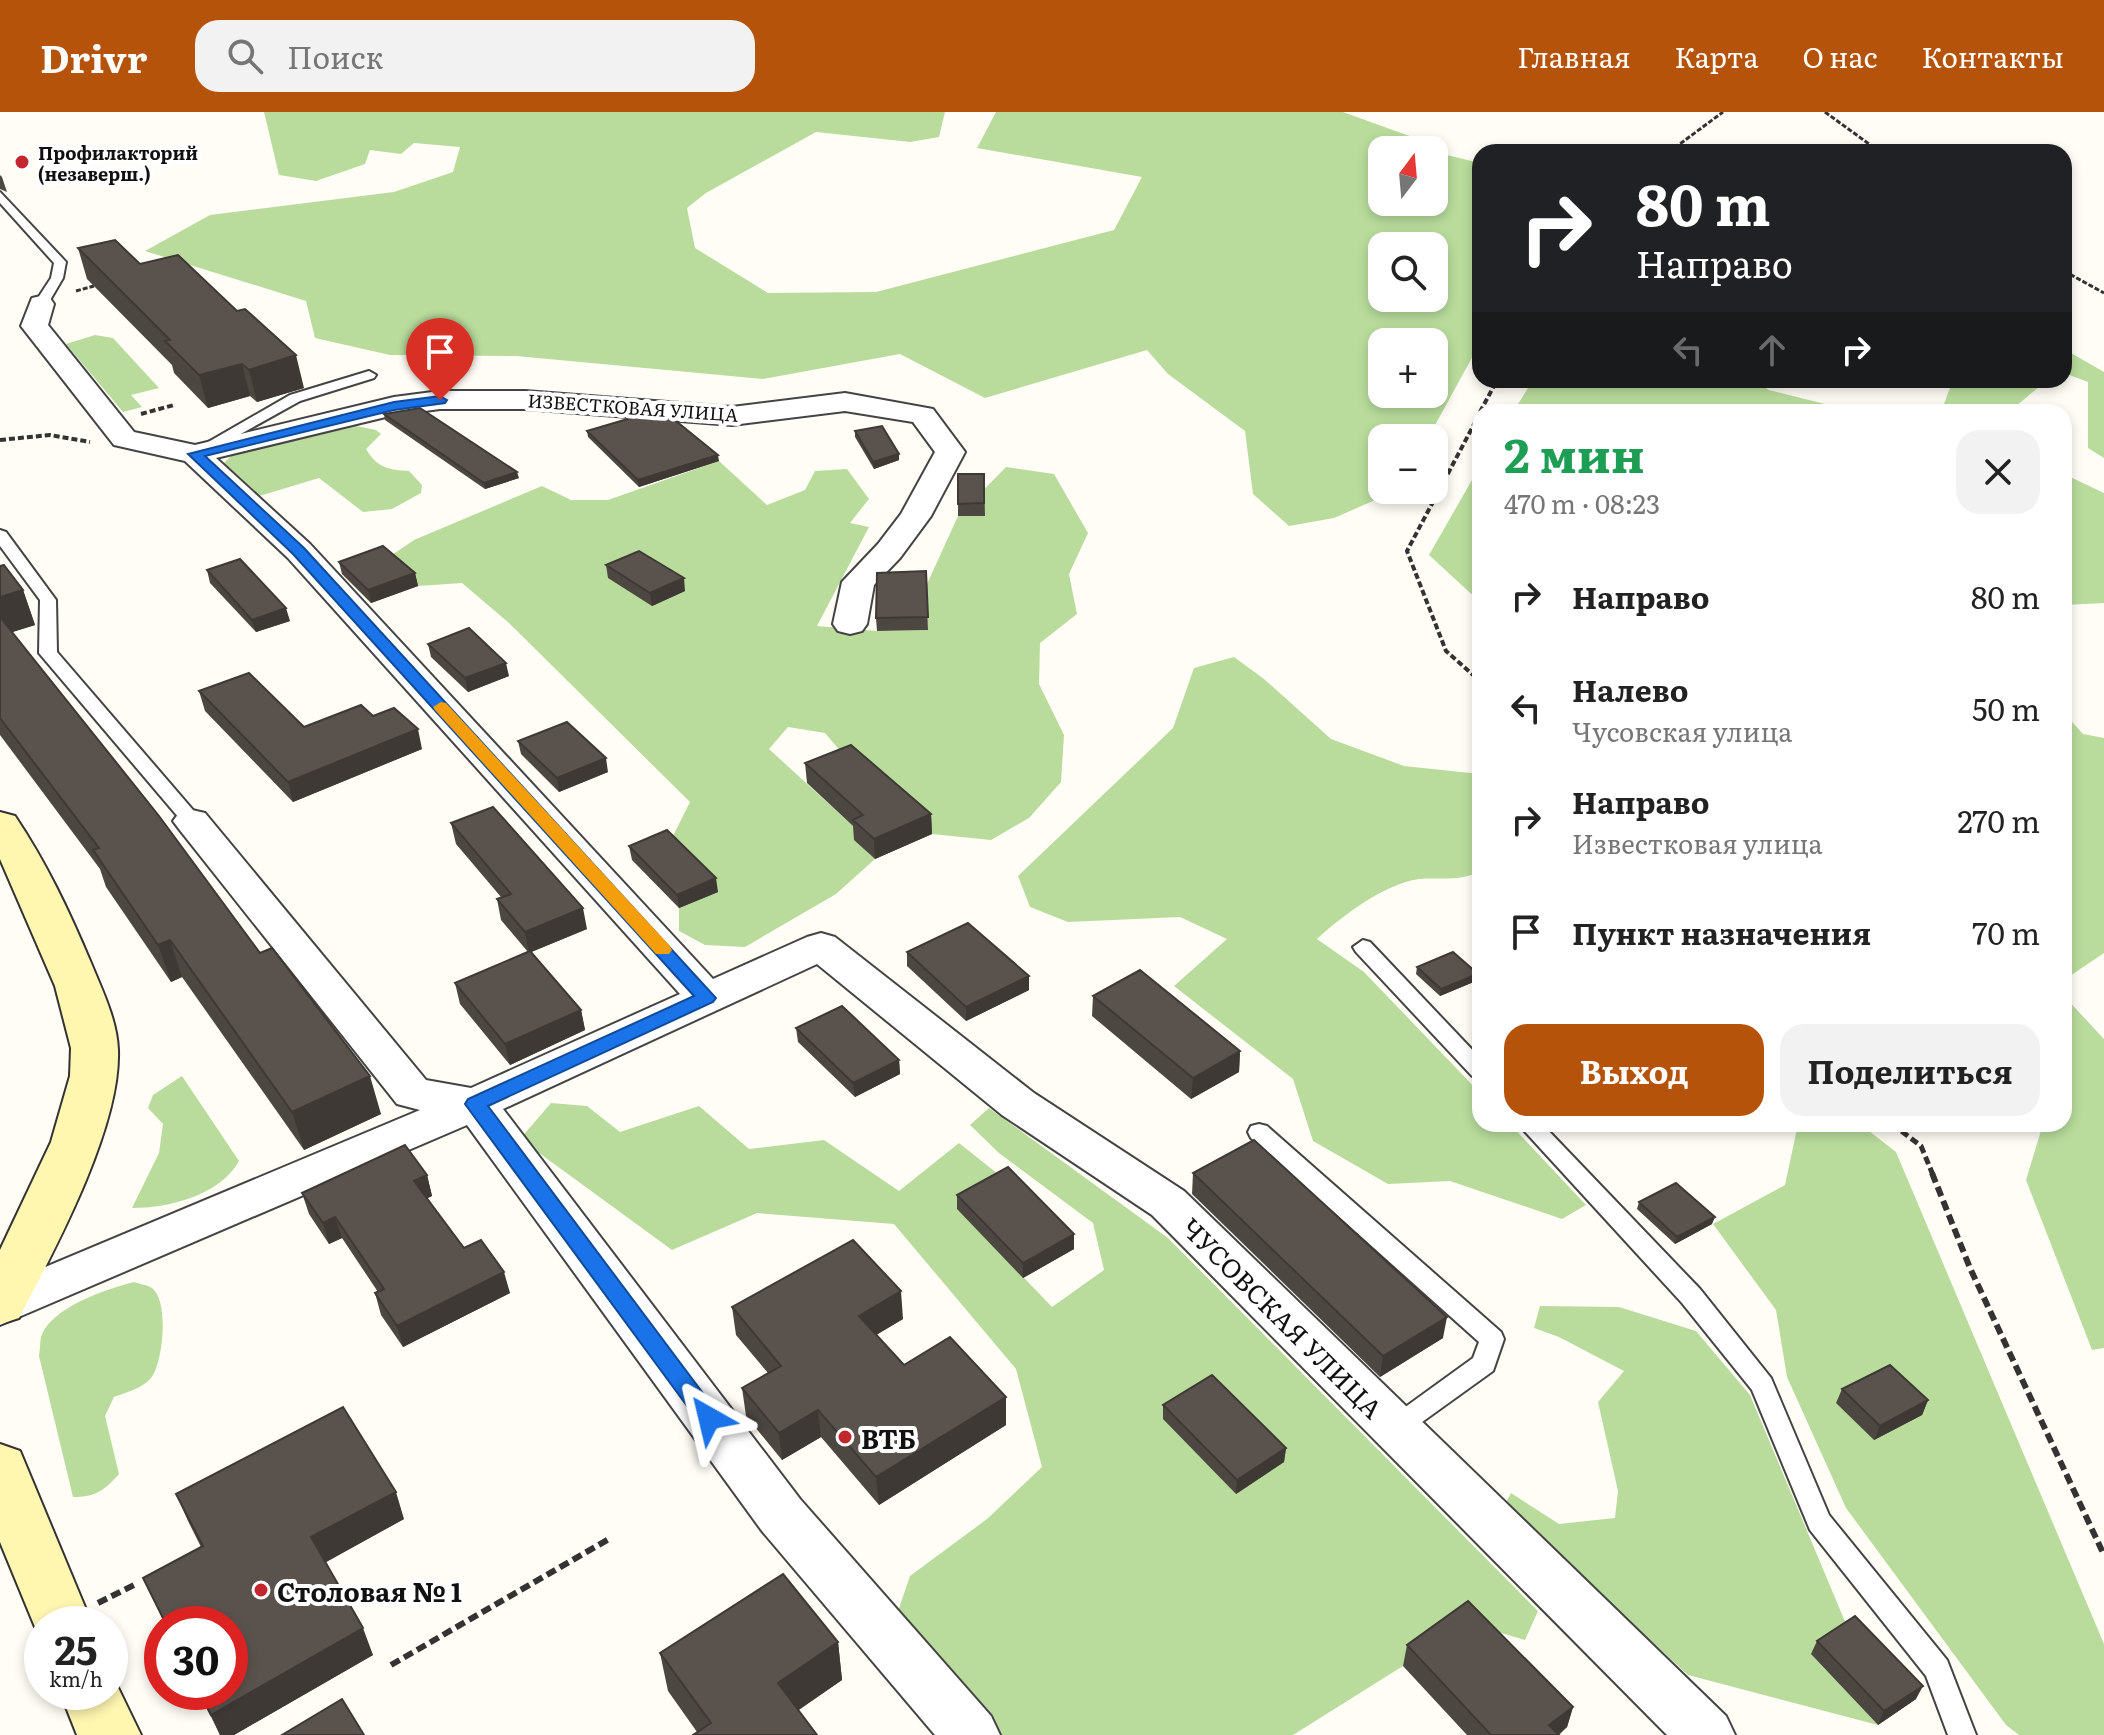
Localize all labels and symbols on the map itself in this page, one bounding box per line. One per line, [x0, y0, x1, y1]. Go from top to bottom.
north arrow [1368, 136, 1448, 216]
place label: Профилакторий (незаверш.) [38, 139, 198, 187]
marker: Профилакторий (незаверш.) [13, 153, 31, 171]
pin [406, 318, 474, 400]
street label: ИЗВЕСТКОВАЯ УЛИЦА [527, 386, 739, 428]
street label: ЧУСОВСКАЯ УЛИЦА [1174, 1208, 1392, 1426]
position arrow [667, 1376, 751, 1460]
place label: ВТБ [861, 1418, 916, 1457]
marker: ВТБ [836, 1428, 854, 1446]
place label: Столовая № 1 [277, 1571, 462, 1610]
marker: Столовая № 1 [252, 1581, 270, 1599]
speed limit sign: 30 [144, 1606, 248, 1710]

